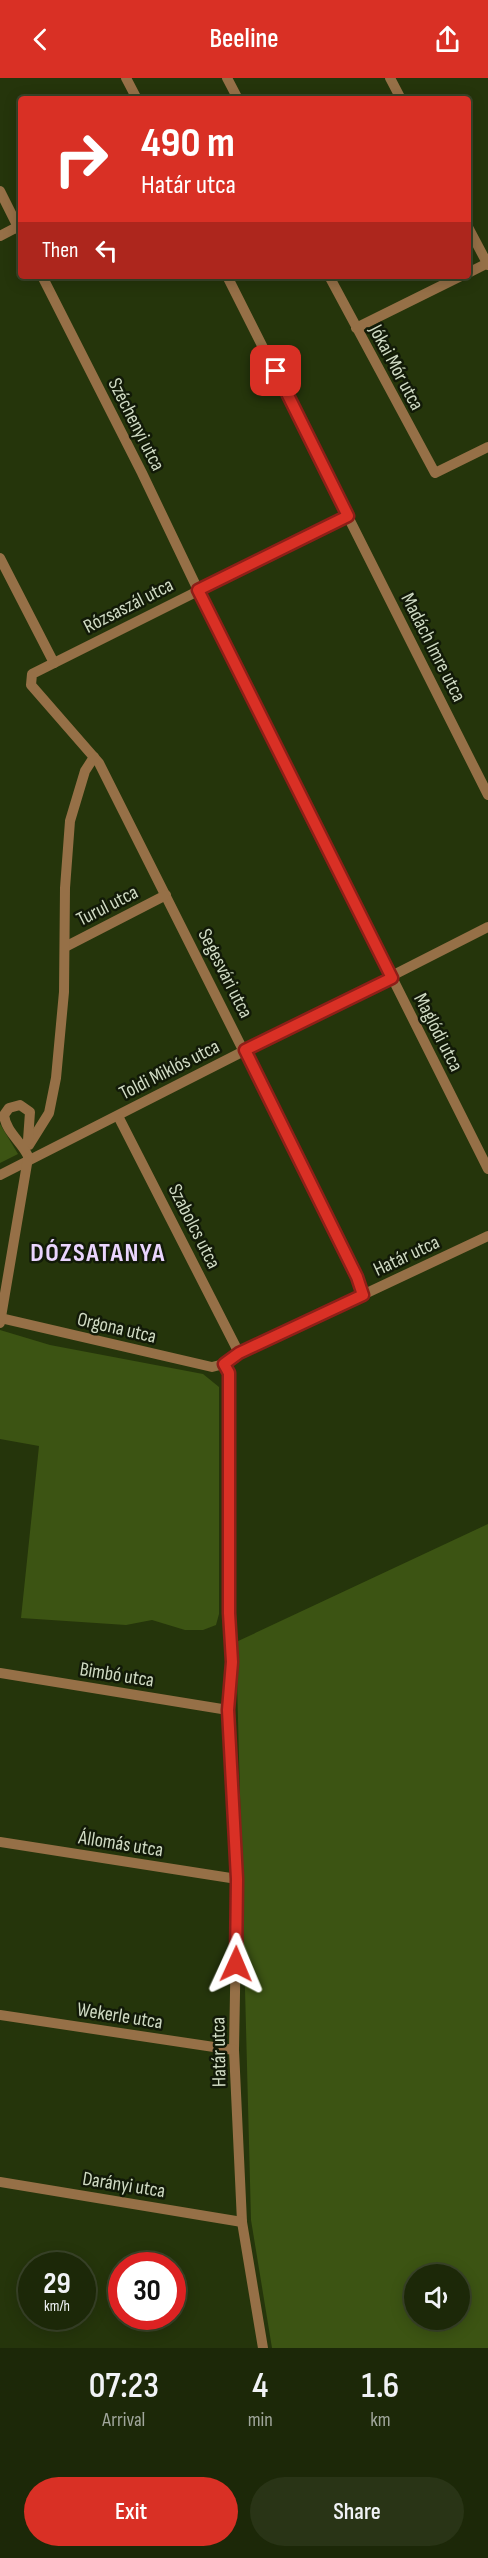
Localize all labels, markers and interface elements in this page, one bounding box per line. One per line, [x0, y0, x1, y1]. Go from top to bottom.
icon: back [24, 23, 57, 56]
text: Beeline [209, 23, 279, 55]
icon: share [431, 23, 464, 56]
text: 490 m [141, 118, 235, 169]
icon: right [42, 120, 120, 198]
text: Határ utca [141, 169, 236, 201]
icon: left [90, 234, 123, 267]
text: Then [42, 237, 78, 264]
street label: Jókai Mór utca [363, 320, 429, 414]
pin [250, 345, 301, 396]
icon: arrive [259, 354, 292, 387]
street label: Széchenyi utca [103, 374, 170, 475]
street label: Rózsaszál utca [80, 573, 177, 639]
street label: Madách Imre utca [395, 589, 471, 706]
street label: Turul utca [73, 880, 142, 932]
street label: Segesvári utca [192, 925, 258, 1022]
street label: Maglódi utca [408, 989, 468, 1076]
street label: Toldi Miklós utca [115, 1034, 224, 1105]
street label: Szabolcs utca [163, 1180, 226, 1273]
street label: Határ utca [370, 1230, 443, 1282]
district label: DÓZSATANYA [30, 1238, 166, 1269]
street label: Orgona utca [75, 1307, 159, 1349]
street label: Bimbó utca [78, 1657, 156, 1693]
street label: Állomás utca [76, 1825, 165, 1863]
position arrow [204, 1932, 268, 1996]
street label: Wekerle utca [75, 1997, 164, 2035]
street label: Határ utca [206, 2017, 232, 2087]
street label: Darányi utca [81, 2167, 167, 2203]
speed limit sign: 30 [108, 2252, 186, 2330]
map controls [404, 2264, 470, 2330]
button: sound [404, 2264, 470, 2330]
text: 29 [43, 2266, 71, 2302]
text: km/h [44, 2297, 70, 2316]
text: 07:23 [89, 2365, 159, 2408]
text: 4 [252, 2365, 268, 2408]
text: 1.6 [362, 2365, 399, 2408]
text: Arrival [102, 2408, 145, 2432]
text: min [248, 2408, 273, 2432]
text: km [370, 2408, 391, 2432]
button: Exit [24, 2477, 238, 2546]
button: Share [250, 2477, 464, 2546]

